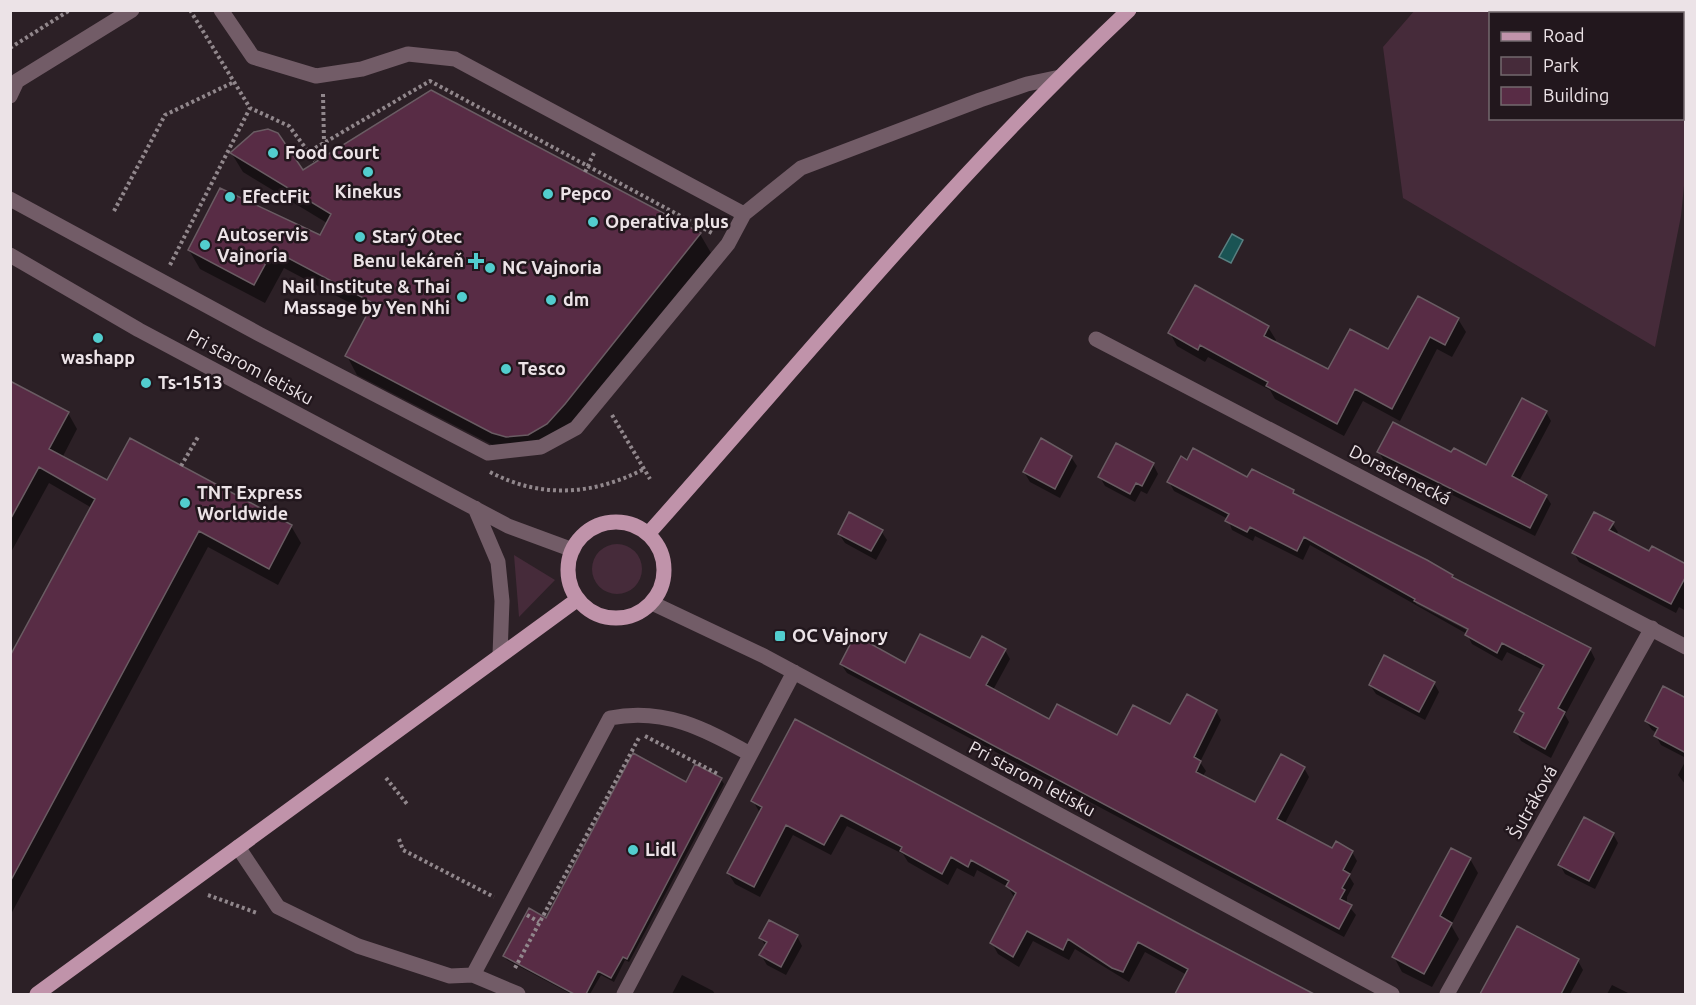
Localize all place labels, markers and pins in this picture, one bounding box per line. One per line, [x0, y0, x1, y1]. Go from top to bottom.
place label: Food Court [285, 142, 380, 162]
marker: Food Court [266, 146, 280, 160]
marker: Kinekus [361, 165, 375, 179]
place label: Kinekus [334, 181, 402, 201]
place label: Pepco [560, 183, 612, 203]
place label: EfectFit [242, 186, 310, 206]
marker: Pepco [541, 187, 555, 201]
marker: EfectFit [223, 190, 237, 204]
place label: Operatíva plus [605, 211, 729, 231]
marker: Operatíva plus [586, 215, 600, 229]
place label: Autoservis Vajnoria [217, 224, 308, 265]
place label: Starý Otec [372, 226, 462, 246]
marker: Starý Otec [353, 230, 367, 244]
marker: Autoservis Vajnoria [198, 238, 212, 252]
place label: Benu lekáreň [353, 250, 464, 270]
marker: Benu lekáreň [469, 254, 483, 268]
place label: NC Vajnoria [502, 257, 602, 277]
marker: NC Vajnoria [483, 261, 497, 275]
place label: Nail Institute & Thai Massage by Yen Nhi [282, 276, 450, 317]
place label: dm [563, 289, 589, 309]
marker: Nail Institute & Thai Massage by Yen Nhi [455, 290, 469, 304]
marker: dm [544, 293, 558, 307]
marker: washapp [91, 331, 105, 345]
place label: washapp [61, 347, 135, 367]
place label: Tesco [518, 358, 566, 378]
marker: Tesco [499, 362, 513, 376]
place label: Ts-1513 [158, 372, 223, 392]
marker: Ts-1513 [139, 376, 153, 390]
place label: TNT Express Worldwide [197, 482, 303, 523]
marker: TNT Express Worldwide [178, 496, 192, 510]
place label: OC Vajnory [792, 625, 888, 645]
marker: OC Vajnory [773, 629, 787, 643]
place label: Lidl [645, 839, 677, 859]
marker: Lidl [626, 843, 640, 857]

